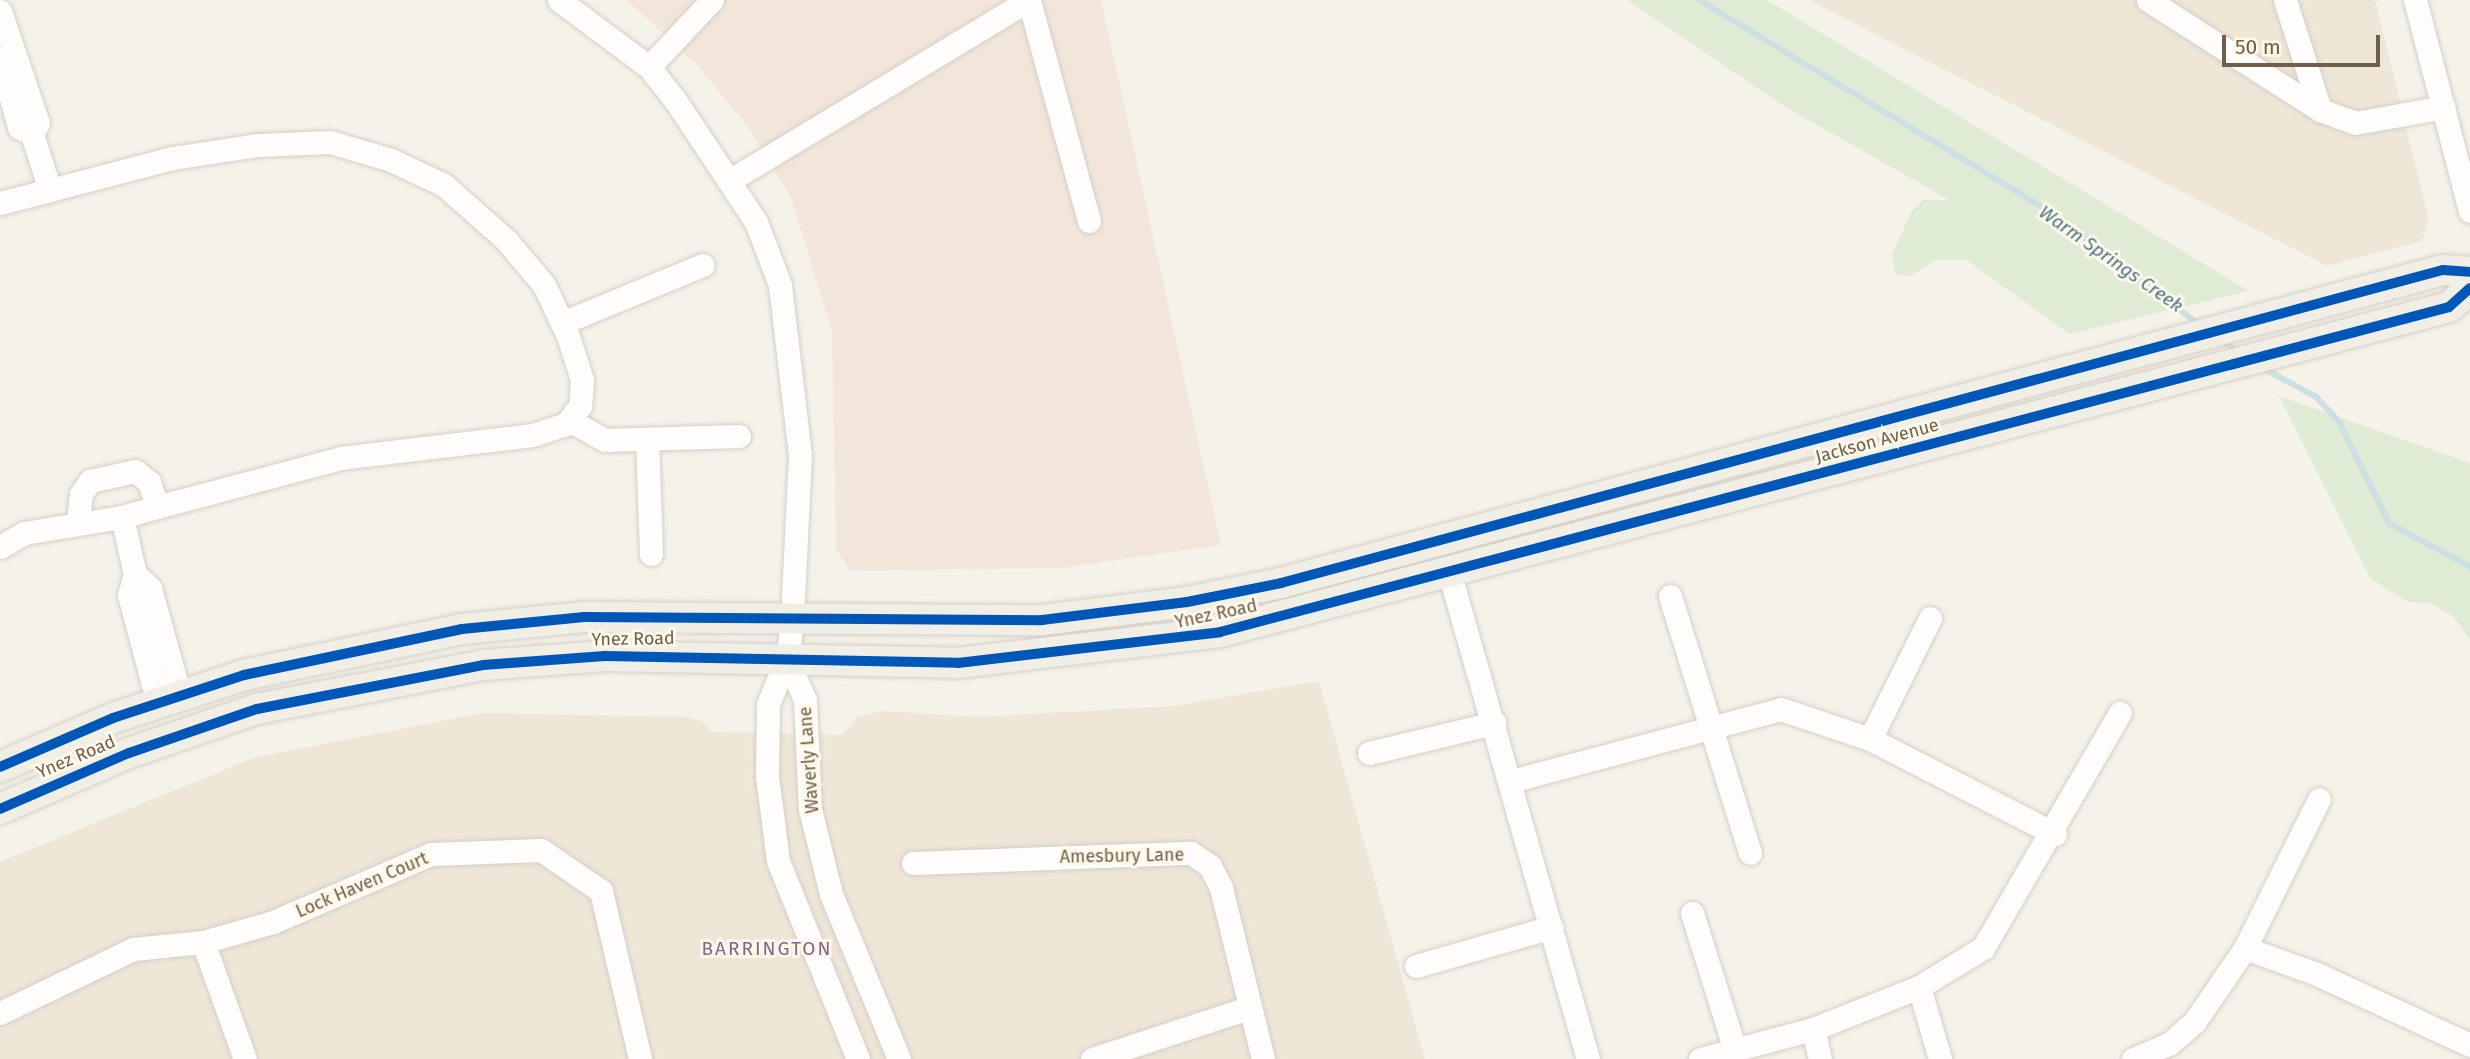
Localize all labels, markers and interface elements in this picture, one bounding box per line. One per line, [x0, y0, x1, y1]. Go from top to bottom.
scale bar [2225, 21, 2382, 65]
text: 50 m [2235, 34, 2281, 60]
water label: Warm Springs Creek [2035, 201, 2187, 317]
street label: Jackson Avenue [1813, 414, 1941, 468]
street label: Ynez Road [1173, 595, 1259, 633]
street label: Ynez Road [591, 627, 675, 651]
street label: Waverly Lane [794, 706, 824, 814]
street label: Ynez Road [33, 731, 119, 783]
street label: Amesbury Lane [1060, 844, 1184, 868]
street label: Lock Haven Court [293, 847, 431, 923]
district label: BARRINGTON [703, 938, 831, 960]

